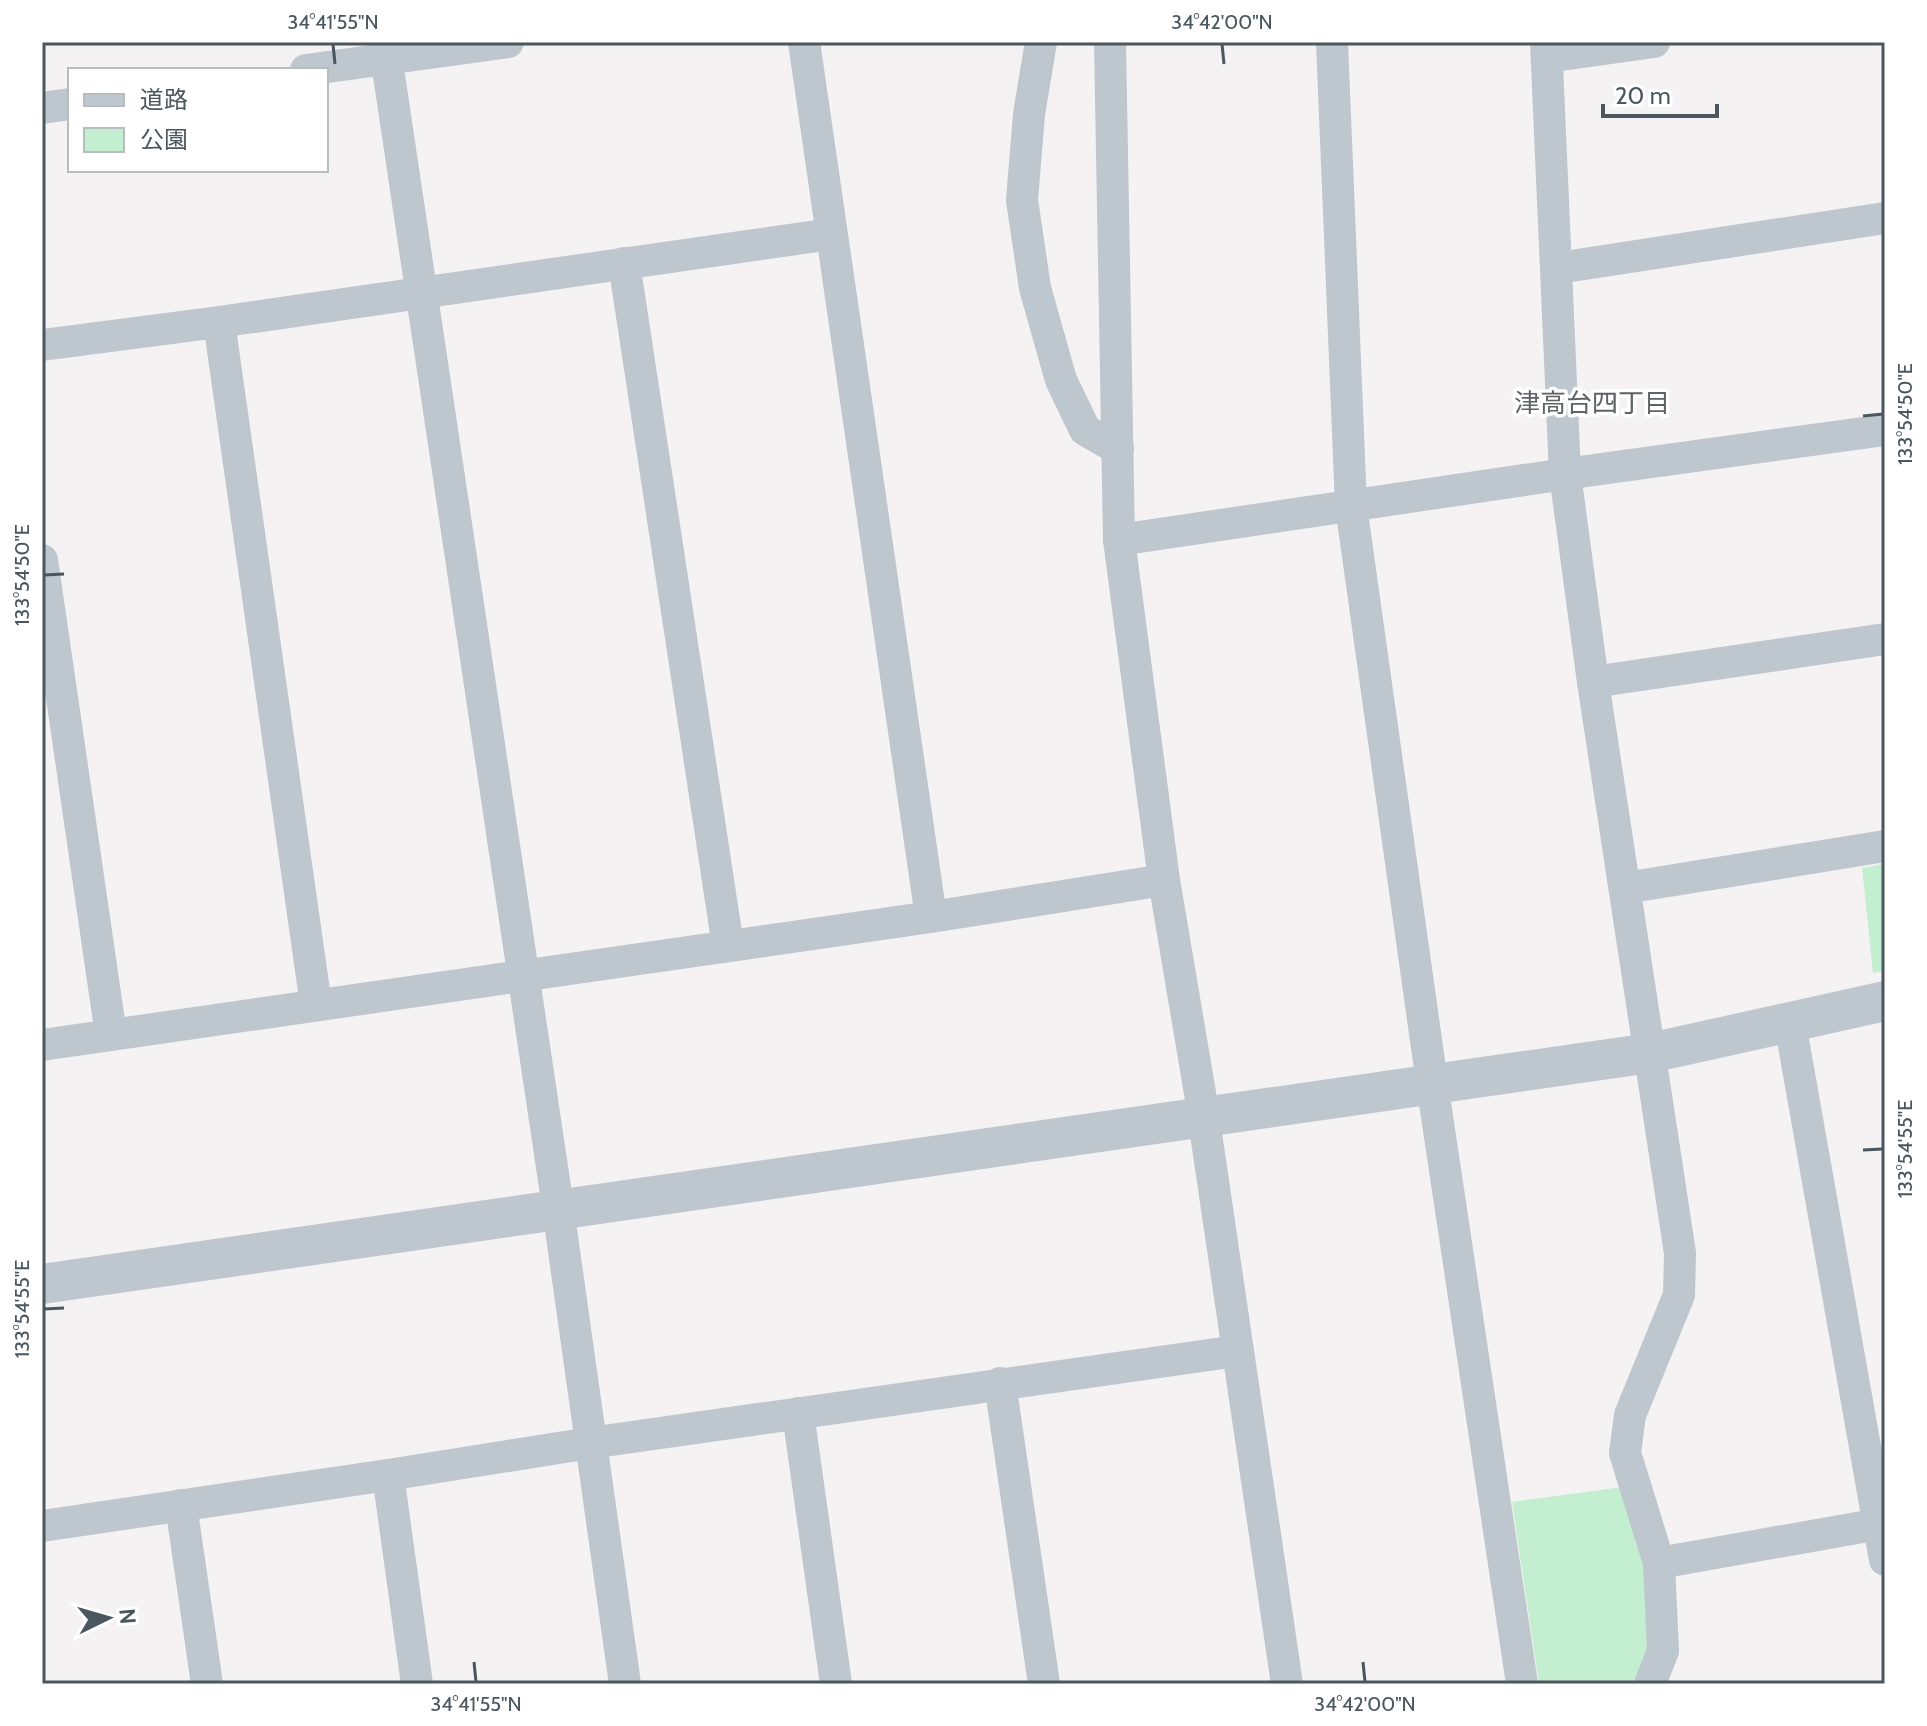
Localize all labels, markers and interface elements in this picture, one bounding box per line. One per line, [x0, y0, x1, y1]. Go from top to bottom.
text: 34°41'55"N [287, 10, 379, 34]
text: 34°42'00"N [1171, 10, 1273, 34]
legend [68, 68, 328, 172]
scale bar [1603, 68, 1717, 118]
text: 20 m [1615, 81, 1671, 110]
text: 道路 [140, 85, 188, 114]
text: 公園 [140, 125, 188, 154]
text: 133°54'50"E [1893, 363, 1917, 465]
district label: 津高台四丁目 [1514, 387, 1670, 419]
text: 133°54'50"E [10, 524, 34, 626]
text: 133°54'55"E [1893, 1100, 1917, 1198]
text: 133°54'55"E [10, 1260, 34, 1358]
north arrow [68, 1578, 148, 1658]
text: N [113, 1607, 142, 1625]
text: 34°41'55"N [430, 1692, 522, 1716]
text: 34°42'00"N [1314, 1692, 1416, 1716]

